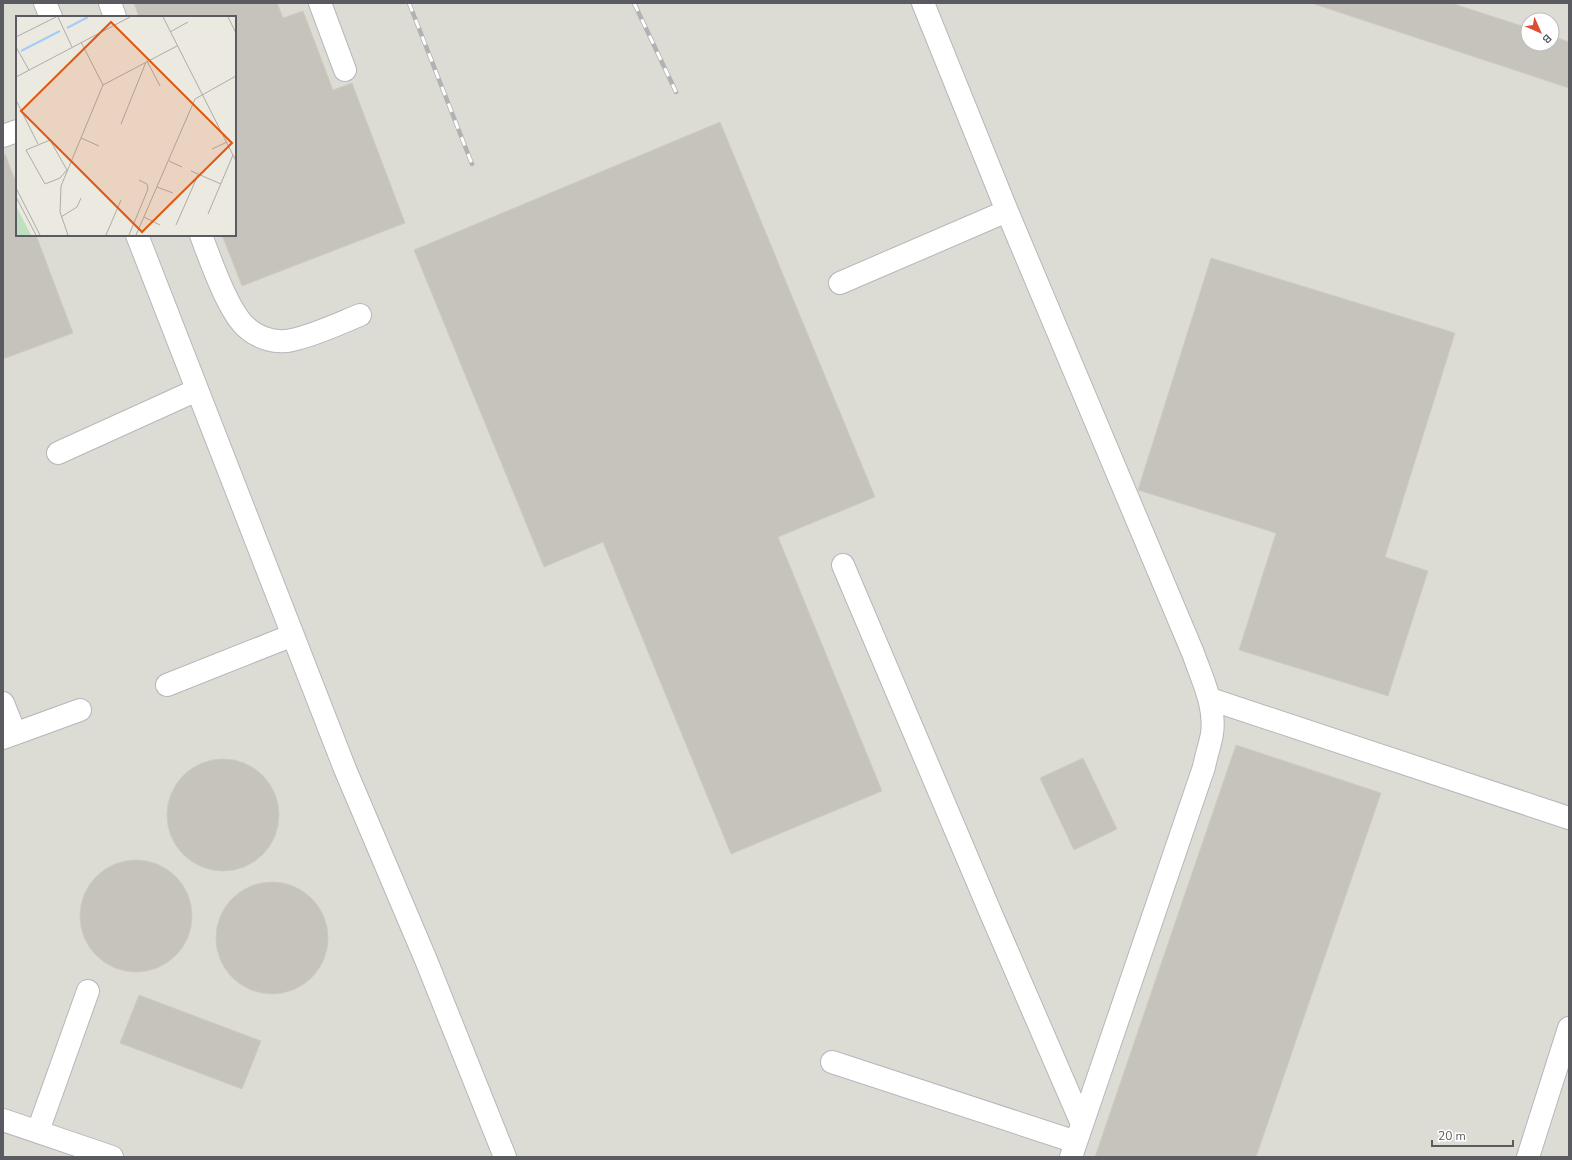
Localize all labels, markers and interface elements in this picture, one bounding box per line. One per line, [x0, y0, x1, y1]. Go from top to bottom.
north arrow [1520, 12, 1560, 52]
inset map [16, 16, 236, 236]
text: B [1539, 31, 1555, 47]
scale bar [1432, 1122, 1513, 1148]
text: 20 m [1438, 1128, 1466, 1144]

